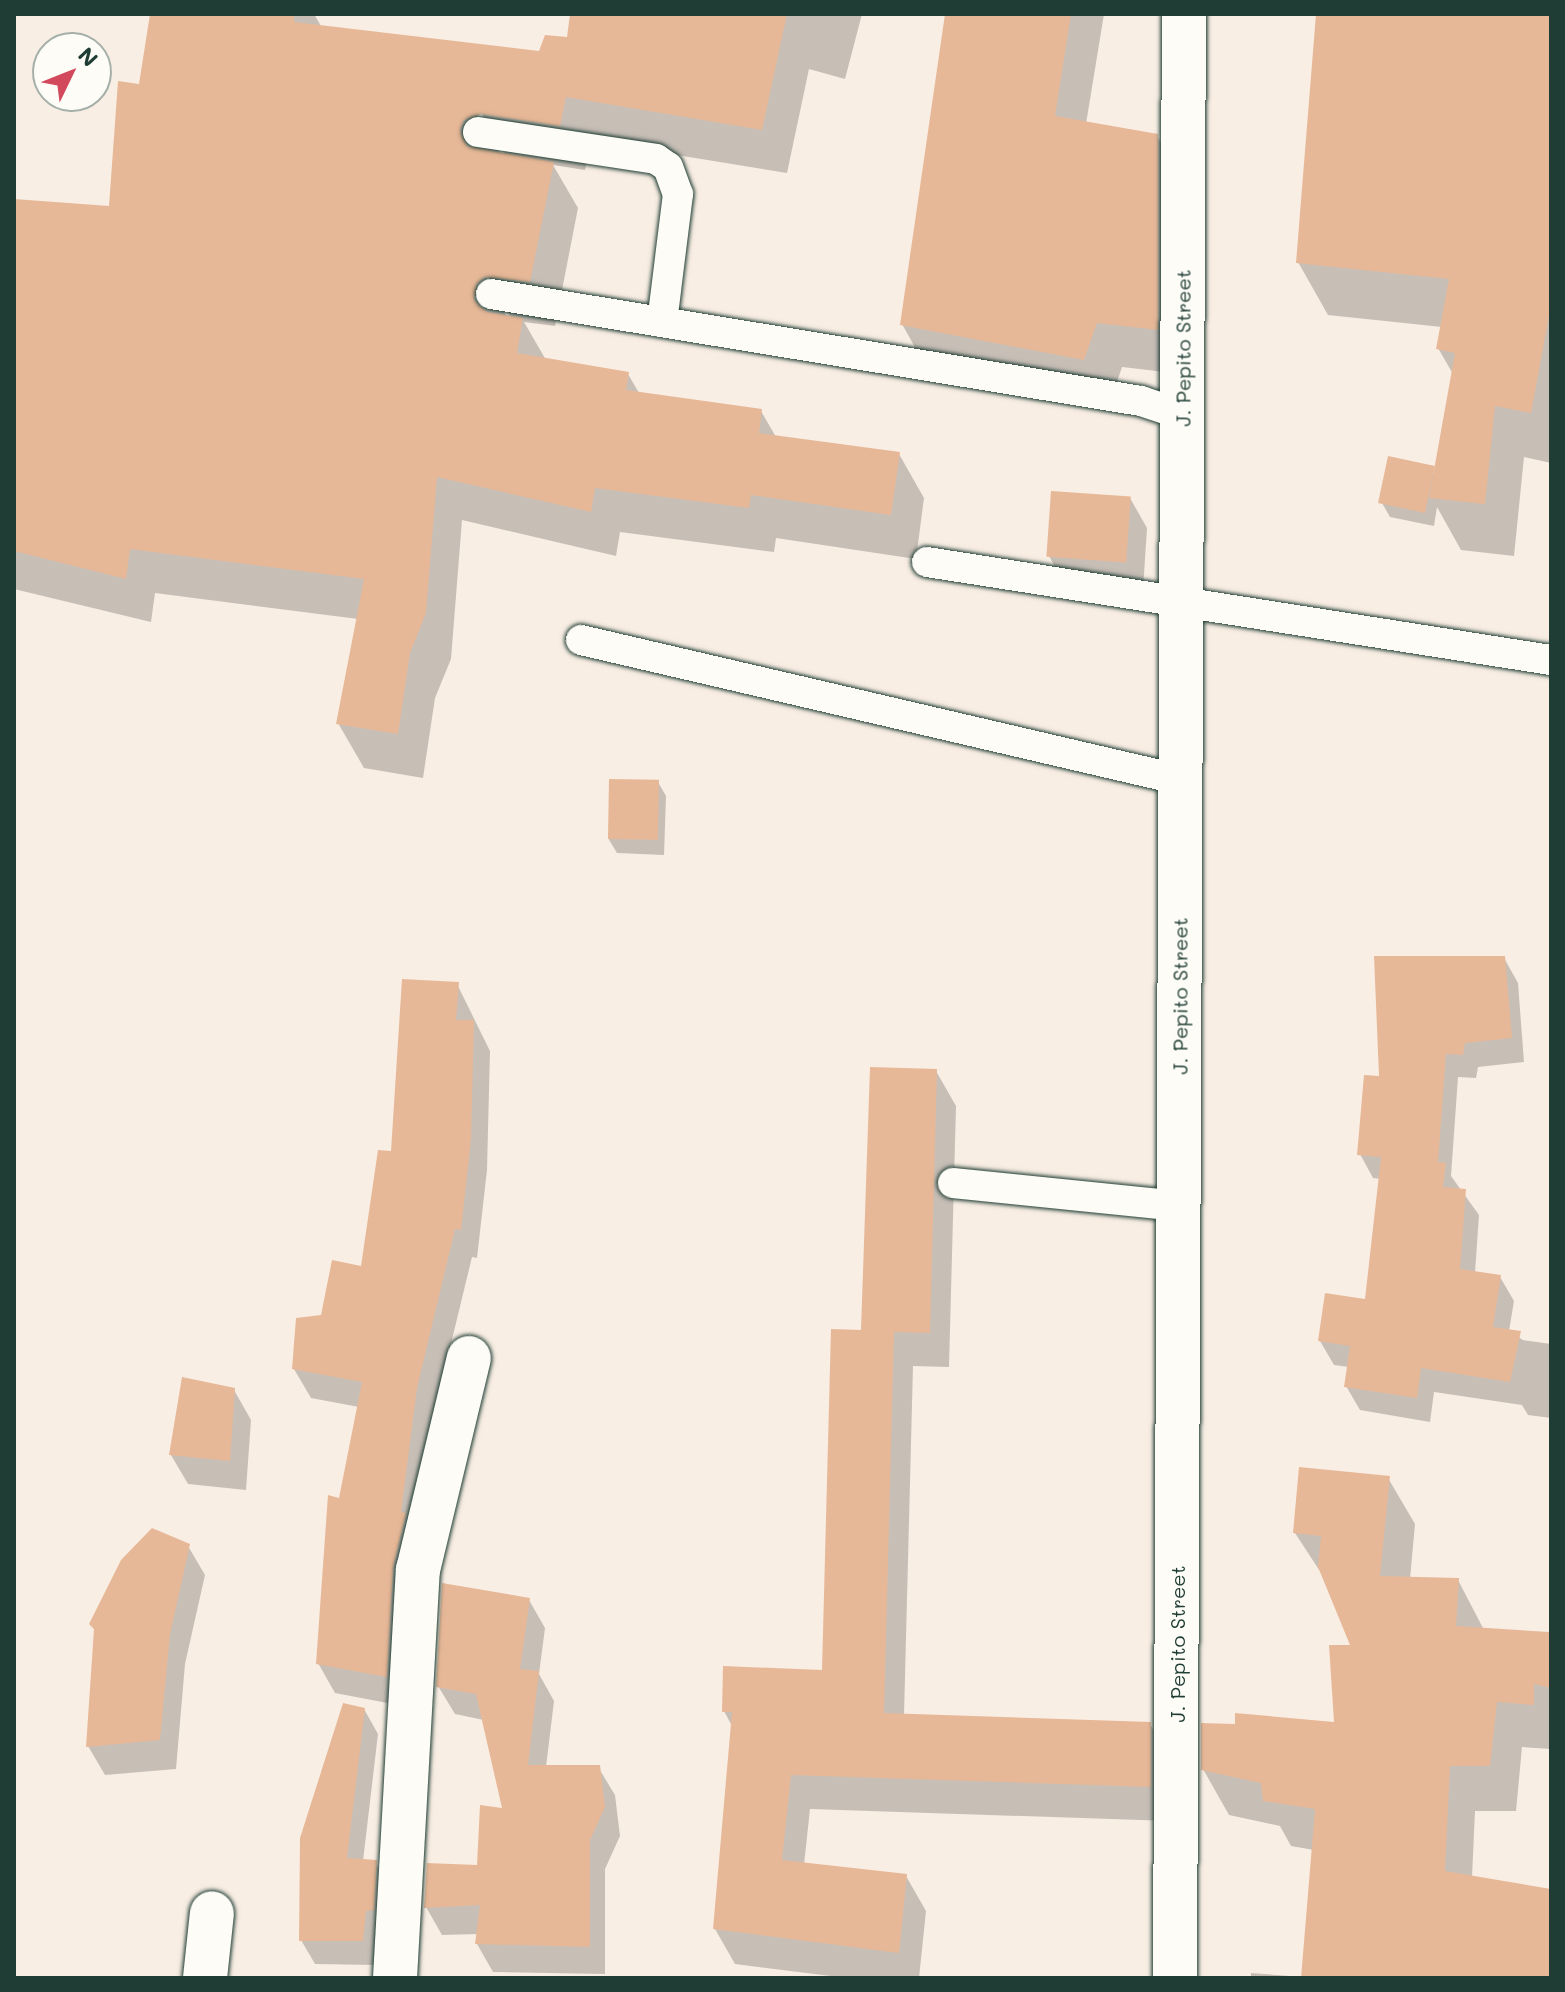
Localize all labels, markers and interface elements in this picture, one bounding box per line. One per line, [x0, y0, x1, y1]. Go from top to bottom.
north arrow [32, 32, 112, 112]
text: N [72, 41, 105, 73]
street label: J. Pepito Street [1171, 269, 1195, 427]
street label: J. Pepito Street [1168, 917, 1192, 1075]
street label: J. Pepito Street [1165, 1565, 1189, 1723]

